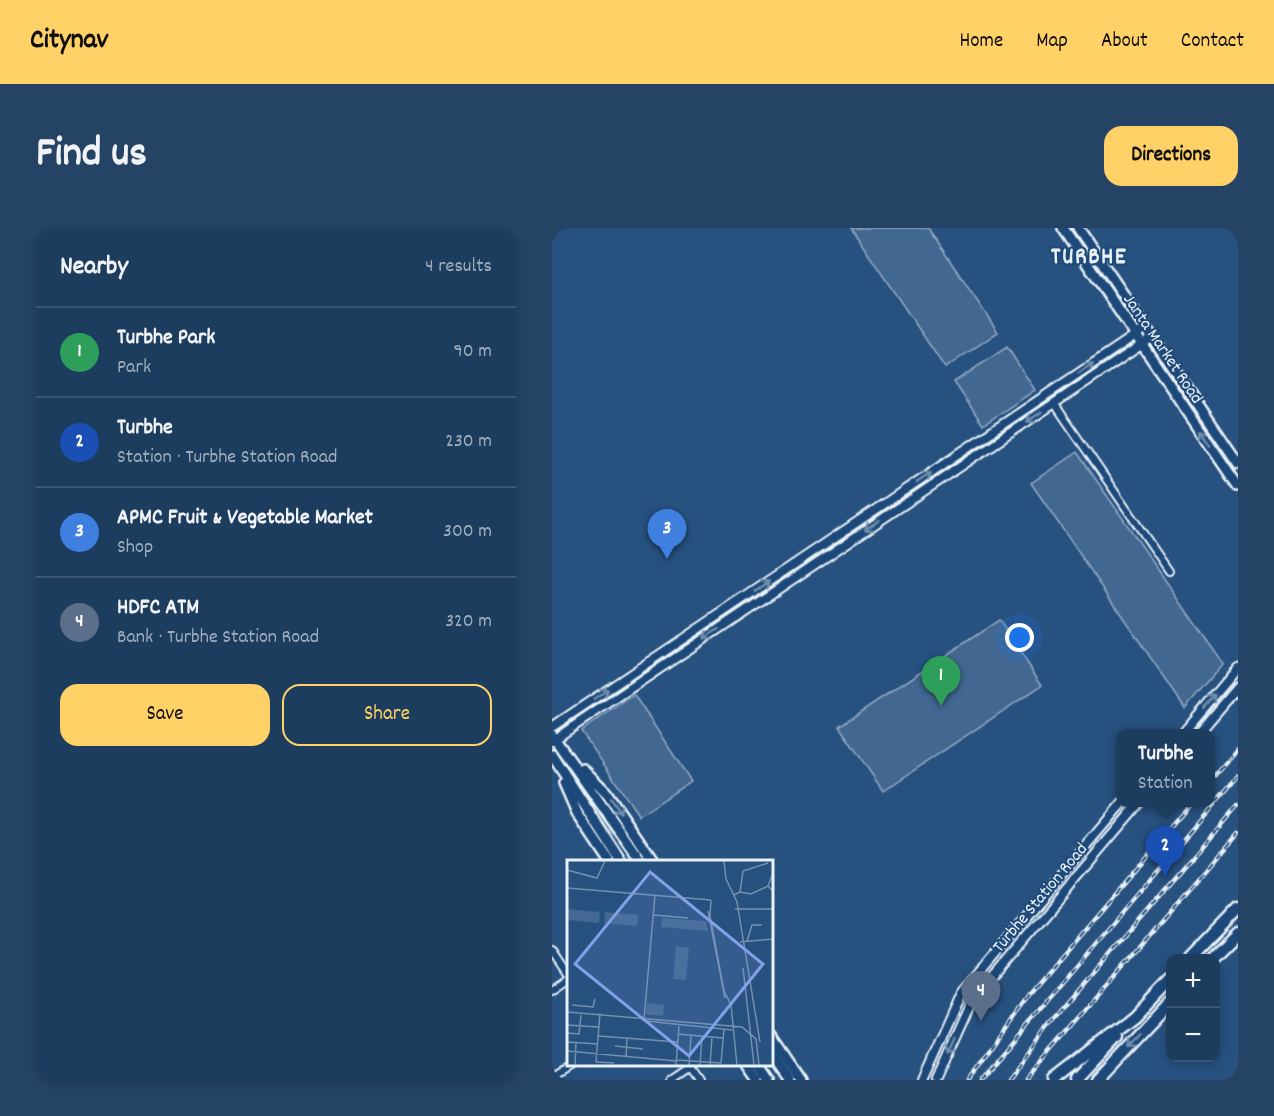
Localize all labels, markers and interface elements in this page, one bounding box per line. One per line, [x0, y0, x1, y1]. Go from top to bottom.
text: Citynav [30, 22, 108, 62]
text: Home [959, 27, 1003, 57]
text: Map [1036, 27, 1068, 57]
text: About [1101, 27, 1148, 57]
text: Contact [1181, 27, 1244, 57]
text: Find us [36, 126, 147, 186]
button: Directions [1104, 126, 1238, 186]
district label: TURBHE [1051, 241, 1127, 275]
text: Nearby [60, 249, 128, 286]
text: 4 results [425, 253, 492, 281]
street label: Janta Market Road [1116, 289, 1208, 409]
text: Turbhe Park [117, 323, 215, 354]
text: 1 [77, 338, 82, 366]
text: 90 m [454, 338, 492, 366]
text: Park [117, 354, 151, 382]
one-way arrow [1077, 362, 1094, 374]
one-way arrow [1026, 411, 1043, 423]
text: Turbhe [117, 413, 173, 444]
text: 2 [75, 428, 84, 456]
text: 230 m [445, 428, 492, 456]
one-way arrow [1199, 430, 1211, 446]
text: Station · Turbhe Station Road [117, 444, 337, 472]
one-way arrow [916, 471, 932, 483]
text: APMC Fruit & Vegetable Market [117, 503, 373, 534]
pin: 3 [648, 510, 686, 559]
text: 3 [75, 518, 84, 546]
text: 300 m [443, 518, 492, 546]
one-way arrow [864, 519, 881, 532]
text: Shop [117, 534, 153, 562]
one-way arrow [754, 579, 771, 592]
text: HDFC ATM [117, 593, 199, 624]
text: 4 [75, 608, 84, 636]
text: 320 m [445, 608, 492, 636]
your location [1005, 623, 1034, 652]
text: Bank · Turbhe Station Road [117, 624, 319, 652]
one-way arrow [704, 628, 720, 640]
pin: 1 [922, 656, 960, 706]
button: Save [60, 684, 270, 746]
button: Share [282, 684, 492, 746]
one-way arrow [592, 688, 608, 700]
one-way arrow [1203, 694, 1217, 709]
popup [1116, 729, 1215, 807]
text: Turbhe [1138, 739, 1193, 770]
text: Station [1138, 770, 1192, 798]
one-way arrow [610, 798, 622, 814]
pin: 2 [1146, 826, 1184, 876]
street label: Turbhe Station Road [987, 838, 1094, 959]
inset map [567, 860, 772, 1065]
map controls [1166, 954, 1220, 1062]
button: + [1166, 954, 1220, 1008]
pin: 4 [962, 972, 1000, 1021]
button: − [1166, 1008, 1220, 1062]
one-way arrow [1127, 1034, 1141, 1049]
one-way arrow [944, 1037, 956, 1055]

